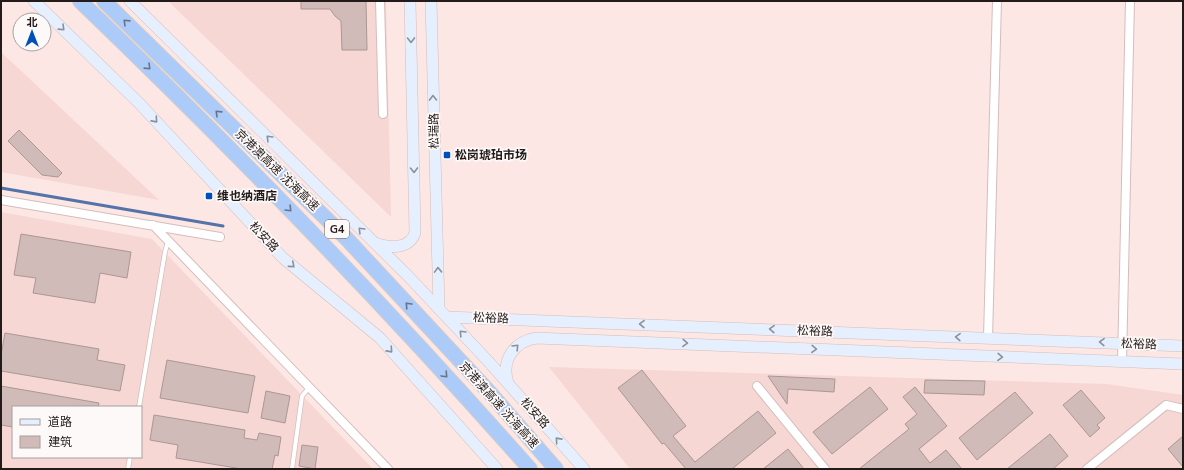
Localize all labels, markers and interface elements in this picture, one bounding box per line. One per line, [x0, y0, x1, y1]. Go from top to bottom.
north arrow [12, 12, 52, 52]
text: 北 [27, 15, 38, 29]
one-way arrow [123, 19, 131, 27]
one-way arrow [57, 23, 65, 31]
one-way arrow [407, 37, 415, 43]
one-way arrow [143, 62, 151, 70]
one-way arrow [429, 95, 437, 101]
one-way arrow [215, 110, 223, 118]
street label: 松瑞路 [426, 113, 441, 149]
one-way arrow [150, 115, 157, 122]
street label: 京港澳高速 沈海高速 [232, 126, 323, 214]
one-way arrow [266, 135, 274, 143]
place label: 松岗琥珀市场 [455, 147, 527, 162]
marker: 松岗琥珀市场 [442, 150, 452, 160]
one-way arrow [410, 167, 418, 173]
place label: 维也纳酒店 [217, 188, 277, 203]
marker: 维也纳酒店 [204, 191, 214, 201]
one-way arrow [284, 204, 292, 212]
street label: 松安路 [247, 218, 282, 255]
road number: G4 [325, 220, 349, 238]
one-way arrow [358, 227, 366, 235]
one-way arrow [287, 261, 294, 268]
one-way arrow [433, 267, 442, 273]
one-way arrow [405, 302, 413, 310]
street label: 松裕路 [473, 309, 509, 326]
one-way arrow [639, 320, 645, 328]
street label: 松裕路 [797, 322, 833, 339]
one-way arrow [769, 325, 775, 333]
one-way arrow [459, 330, 467, 338]
one-way arrow [955, 332, 961, 341]
street label: 松裕路 [1121, 335, 1157, 352]
one-way arrow [1099, 338, 1105, 347]
one-way arrow [682, 339, 688, 348]
one-way arrow [386, 345, 393, 352]
one-way arrow [511, 345, 519, 352]
one-way arrow [812, 345, 818, 353]
one-way arrow [997, 352, 1003, 361]
street label: 京港澳高速 沈海高速 [457, 358, 542, 451]
one-way arrow [440, 370, 448, 378]
street label: 松安路 [518, 394, 553, 431]
legend [12, 406, 142, 458]
text: 道路 [48, 414, 72, 429]
text: 建筑 [48, 434, 72, 449]
one-way arrow [556, 437, 563, 445]

